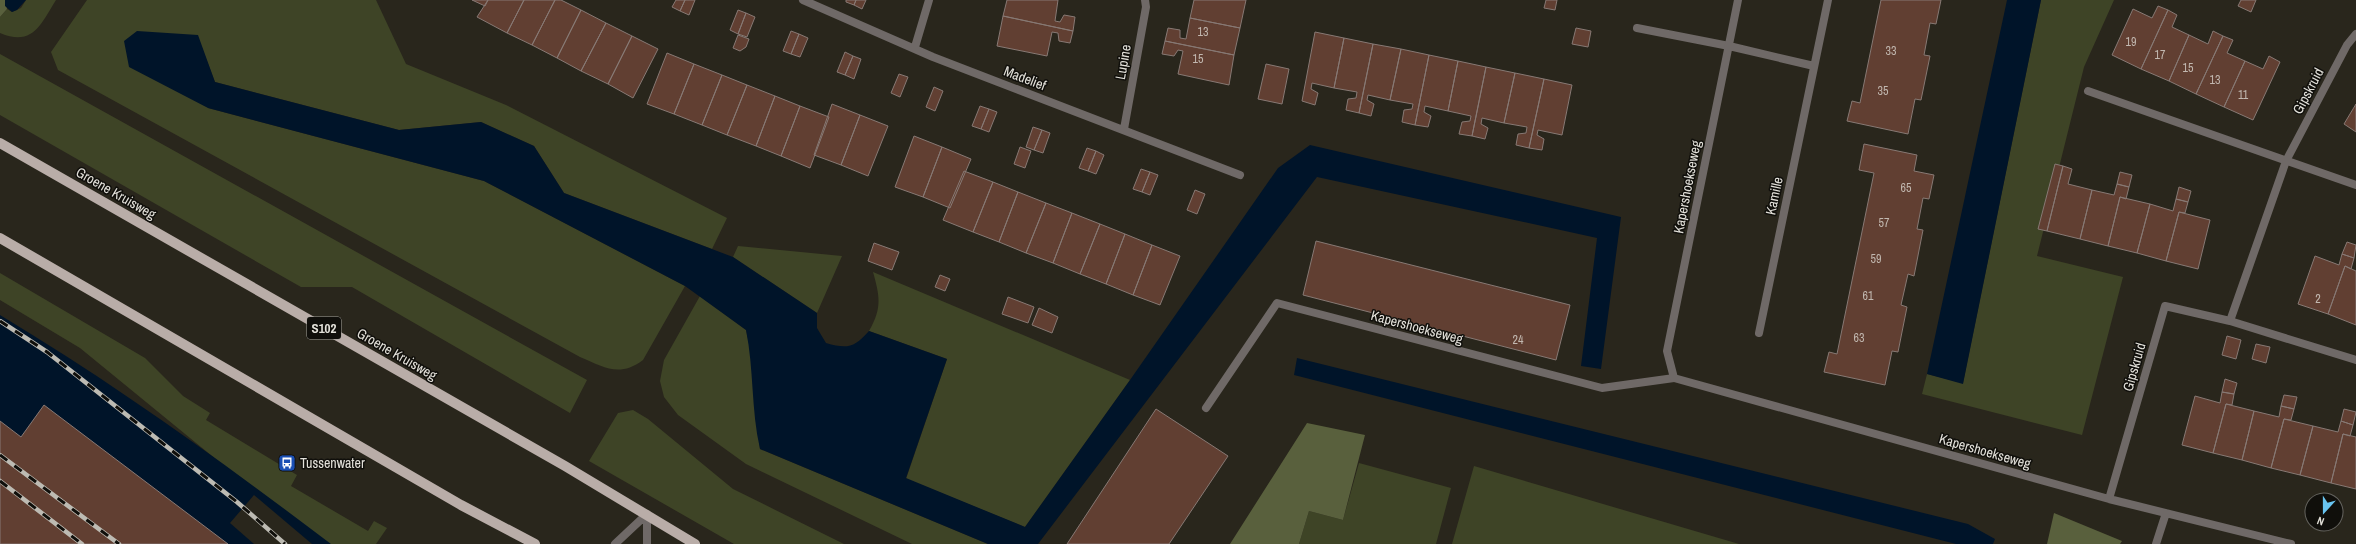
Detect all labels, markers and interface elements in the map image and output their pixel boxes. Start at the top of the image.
house number: 13 [1198,24,1208,40]
house number: 19 [2126,34,2136,50]
street label: Lupine [1111,43,1135,81]
house number: 33 [1886,43,1896,59]
house number: 17 [2155,47,2166,63]
house number: 15 [1193,51,1204,67]
house number: 15 [2183,60,2194,76]
street label: Madelief [1001,62,1050,95]
street label: Gipskruid [2288,65,2328,117]
house number: 13 [2210,72,2220,88]
house number: 35 [1878,83,1889,99]
house number: 11 [2238,87,2249,103]
street label: Kapershoekseweg [1669,138,1705,235]
street label: Groene Kruisweg [73,163,160,223]
street label: Kamille [1761,175,1787,217]
house number: 65 [1901,180,1912,196]
house number: 57 [1879,215,1890,231]
house number: 59 [1871,251,1881,267]
house number: 61 [1863,288,1874,304]
house number: 2 [2315,291,2321,307]
street label: Kapershoekseweg [1369,306,1466,348]
road number: S102 [307,317,341,339]
street label: Groene Kruisweg [354,324,441,384]
house number: 63 [1854,330,1864,346]
house number: 24 [1513,332,1524,348]
street label: Gipskruid [2118,341,2150,393]
street label: Kapershoekseweg [1937,429,2033,473]
bus stop icon: Tussenwater [277,453,297,473]
place label: Tussenwater [300,454,365,472]
north arrow [2304,492,2344,532]
text: N [2315,514,2326,529]

